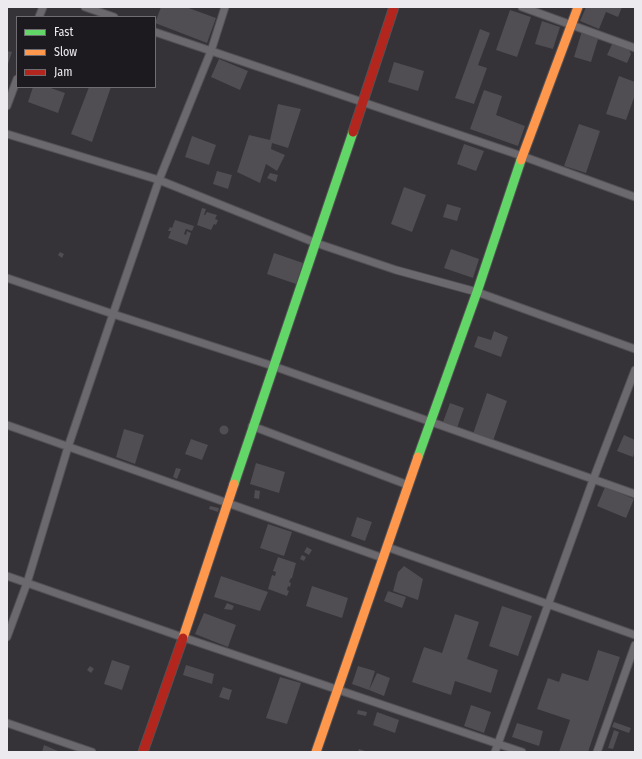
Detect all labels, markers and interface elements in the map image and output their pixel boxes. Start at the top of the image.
legend [16,16,156,88]
text: Fast [54,25,73,39]
text: Slow [54,45,77,59]
text: Jam [54,65,72,79]

